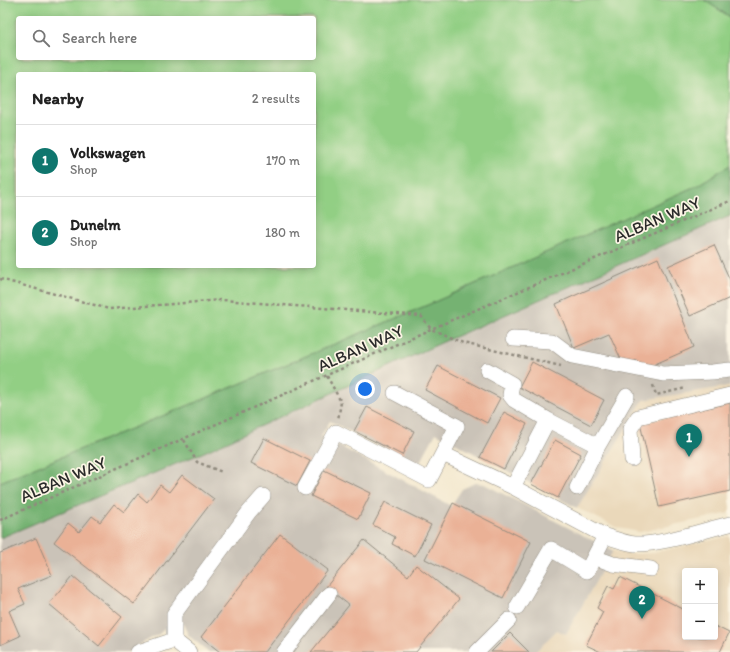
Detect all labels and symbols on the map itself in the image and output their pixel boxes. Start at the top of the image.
street label: ALBAN WAY [611,192,703,246]
street label: ALBAN WAY [314,320,406,376]
your location [355,379,375,399]
pin: 1 [676,424,702,457]
street label: ALBAN WAY [17,452,109,506]
pin: 2 [629,586,655,619]

